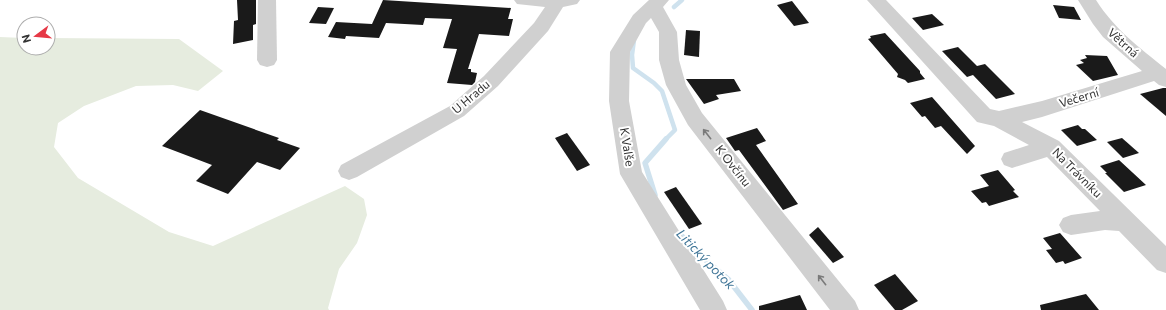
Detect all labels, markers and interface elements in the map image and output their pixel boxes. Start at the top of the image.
north arrow [16,16,56,56]
street label: Větrná [1105,25,1142,60]
text: N [19,33,33,45]
street label: U Hradu [449,77,492,116]
street label: Večerní [1057,84,1101,110]
street label: K Valše [618,126,638,167]
one-way arrow [702,128,711,139]
street label: K Ovčínu [713,142,754,189]
street label: Na Trávníku [1050,145,1105,200]
water label: Litický potok [673,226,739,293]
one-way arrow [818,274,826,285]

